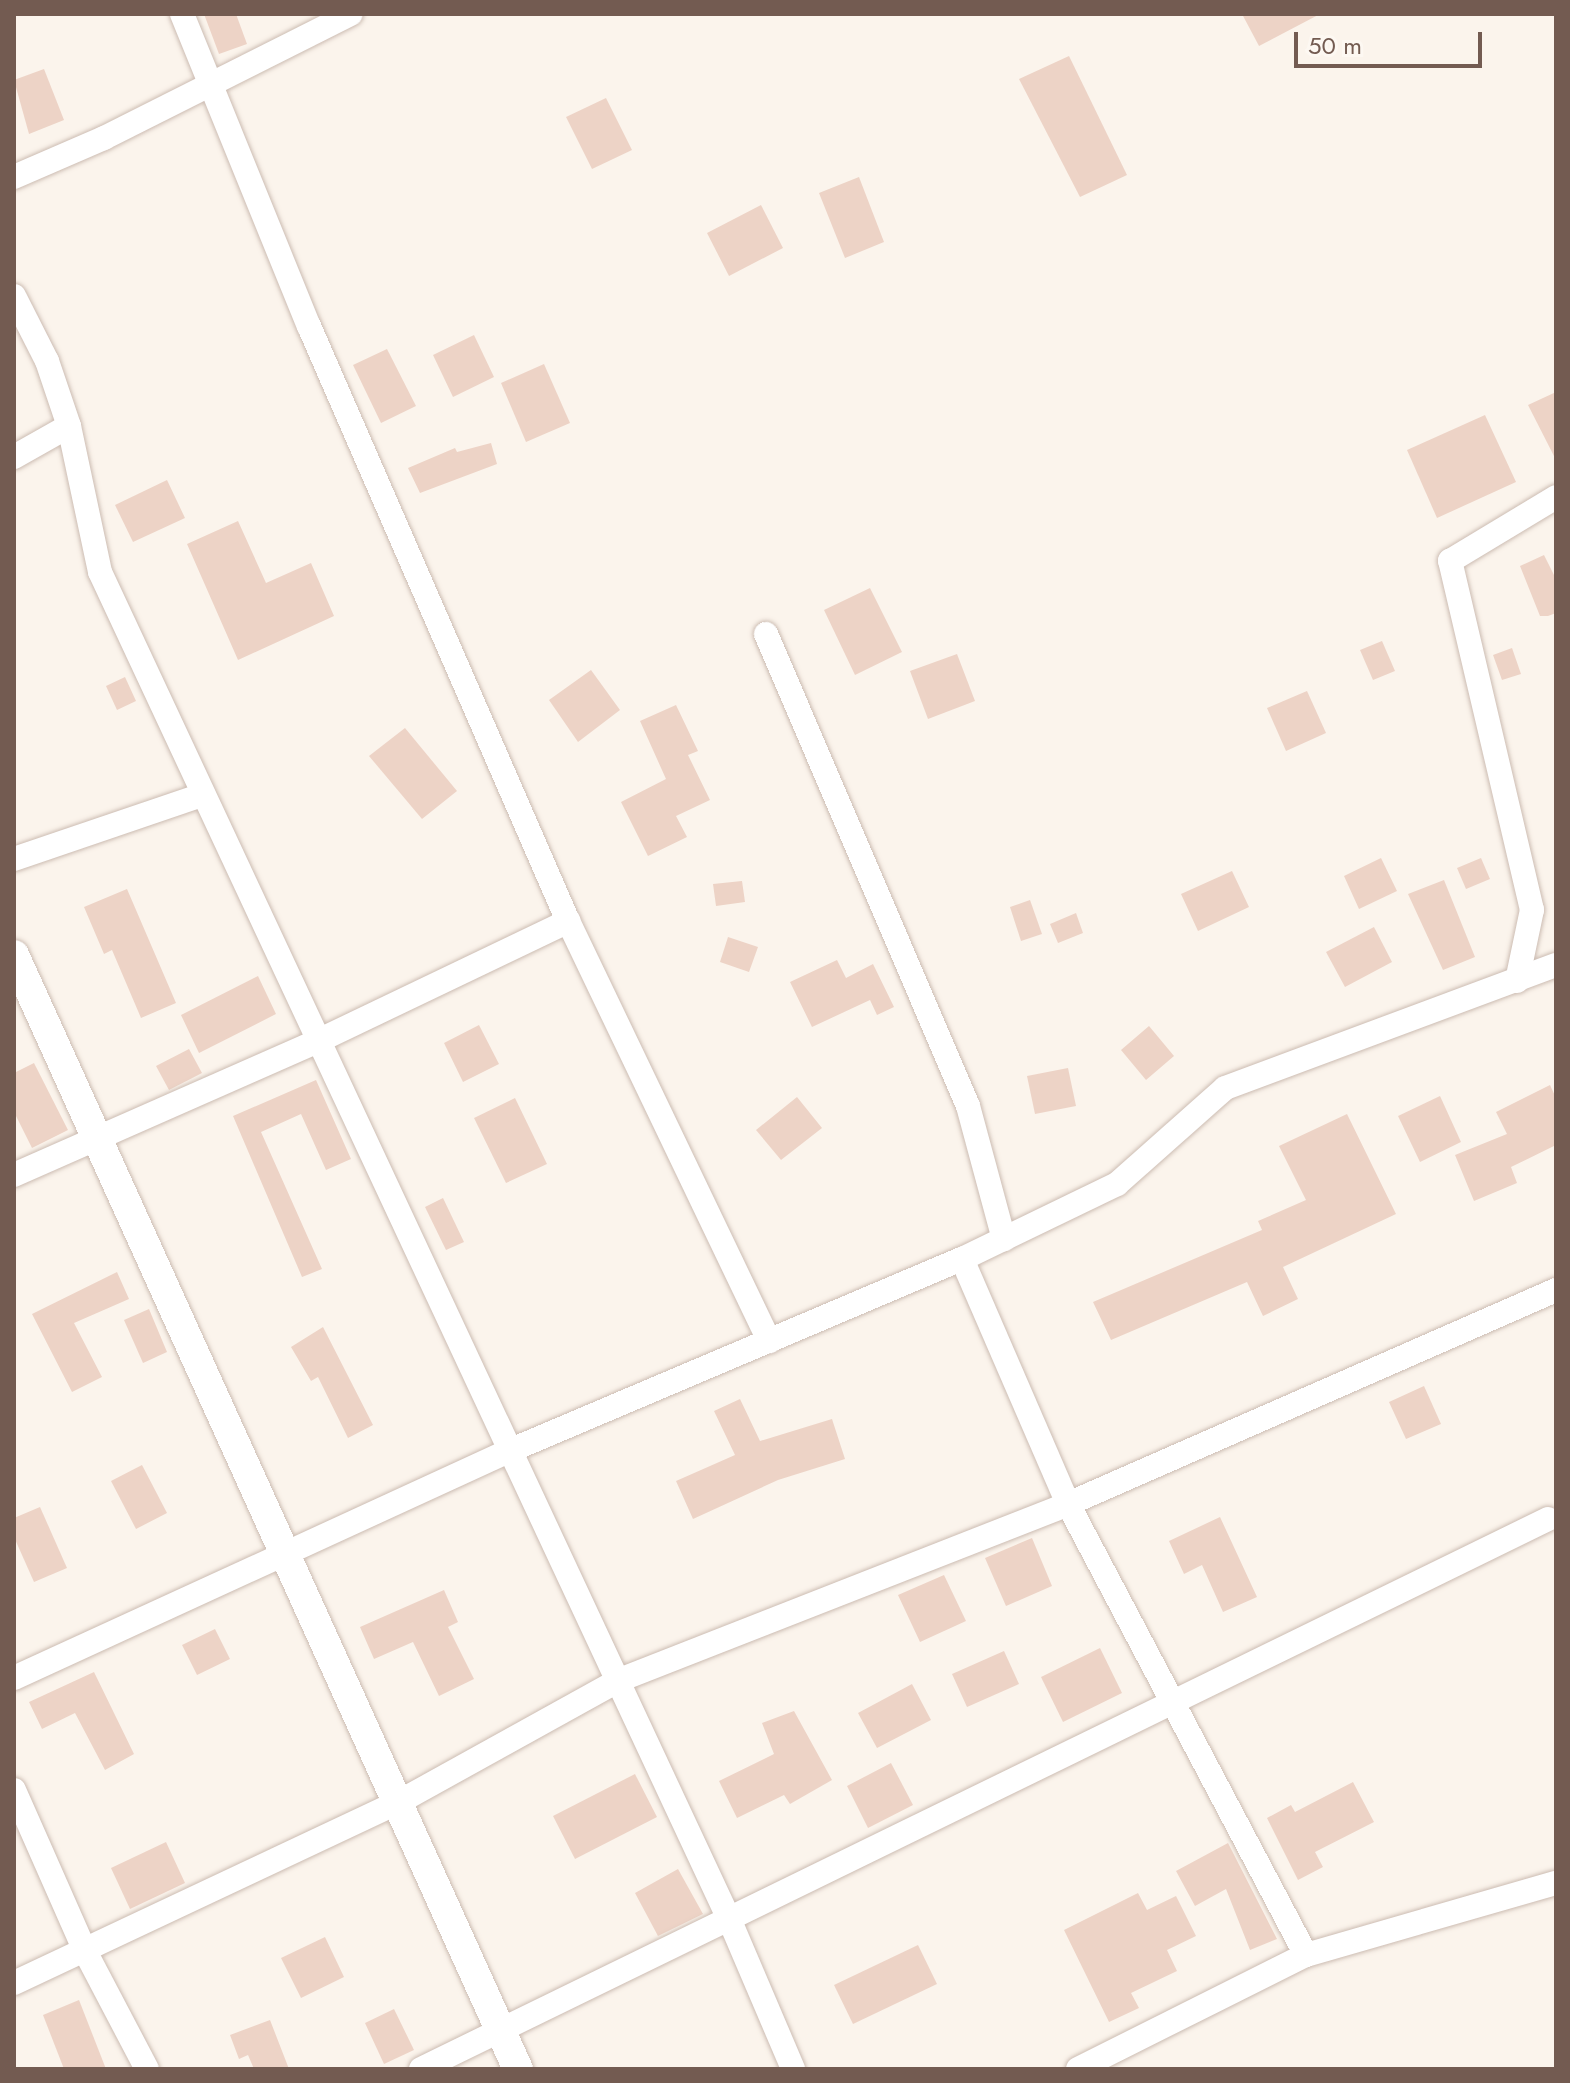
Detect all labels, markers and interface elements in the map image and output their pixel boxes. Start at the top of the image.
scale bar [1298,16,1486,66]
text: 50 m [1308,28,1362,63]

